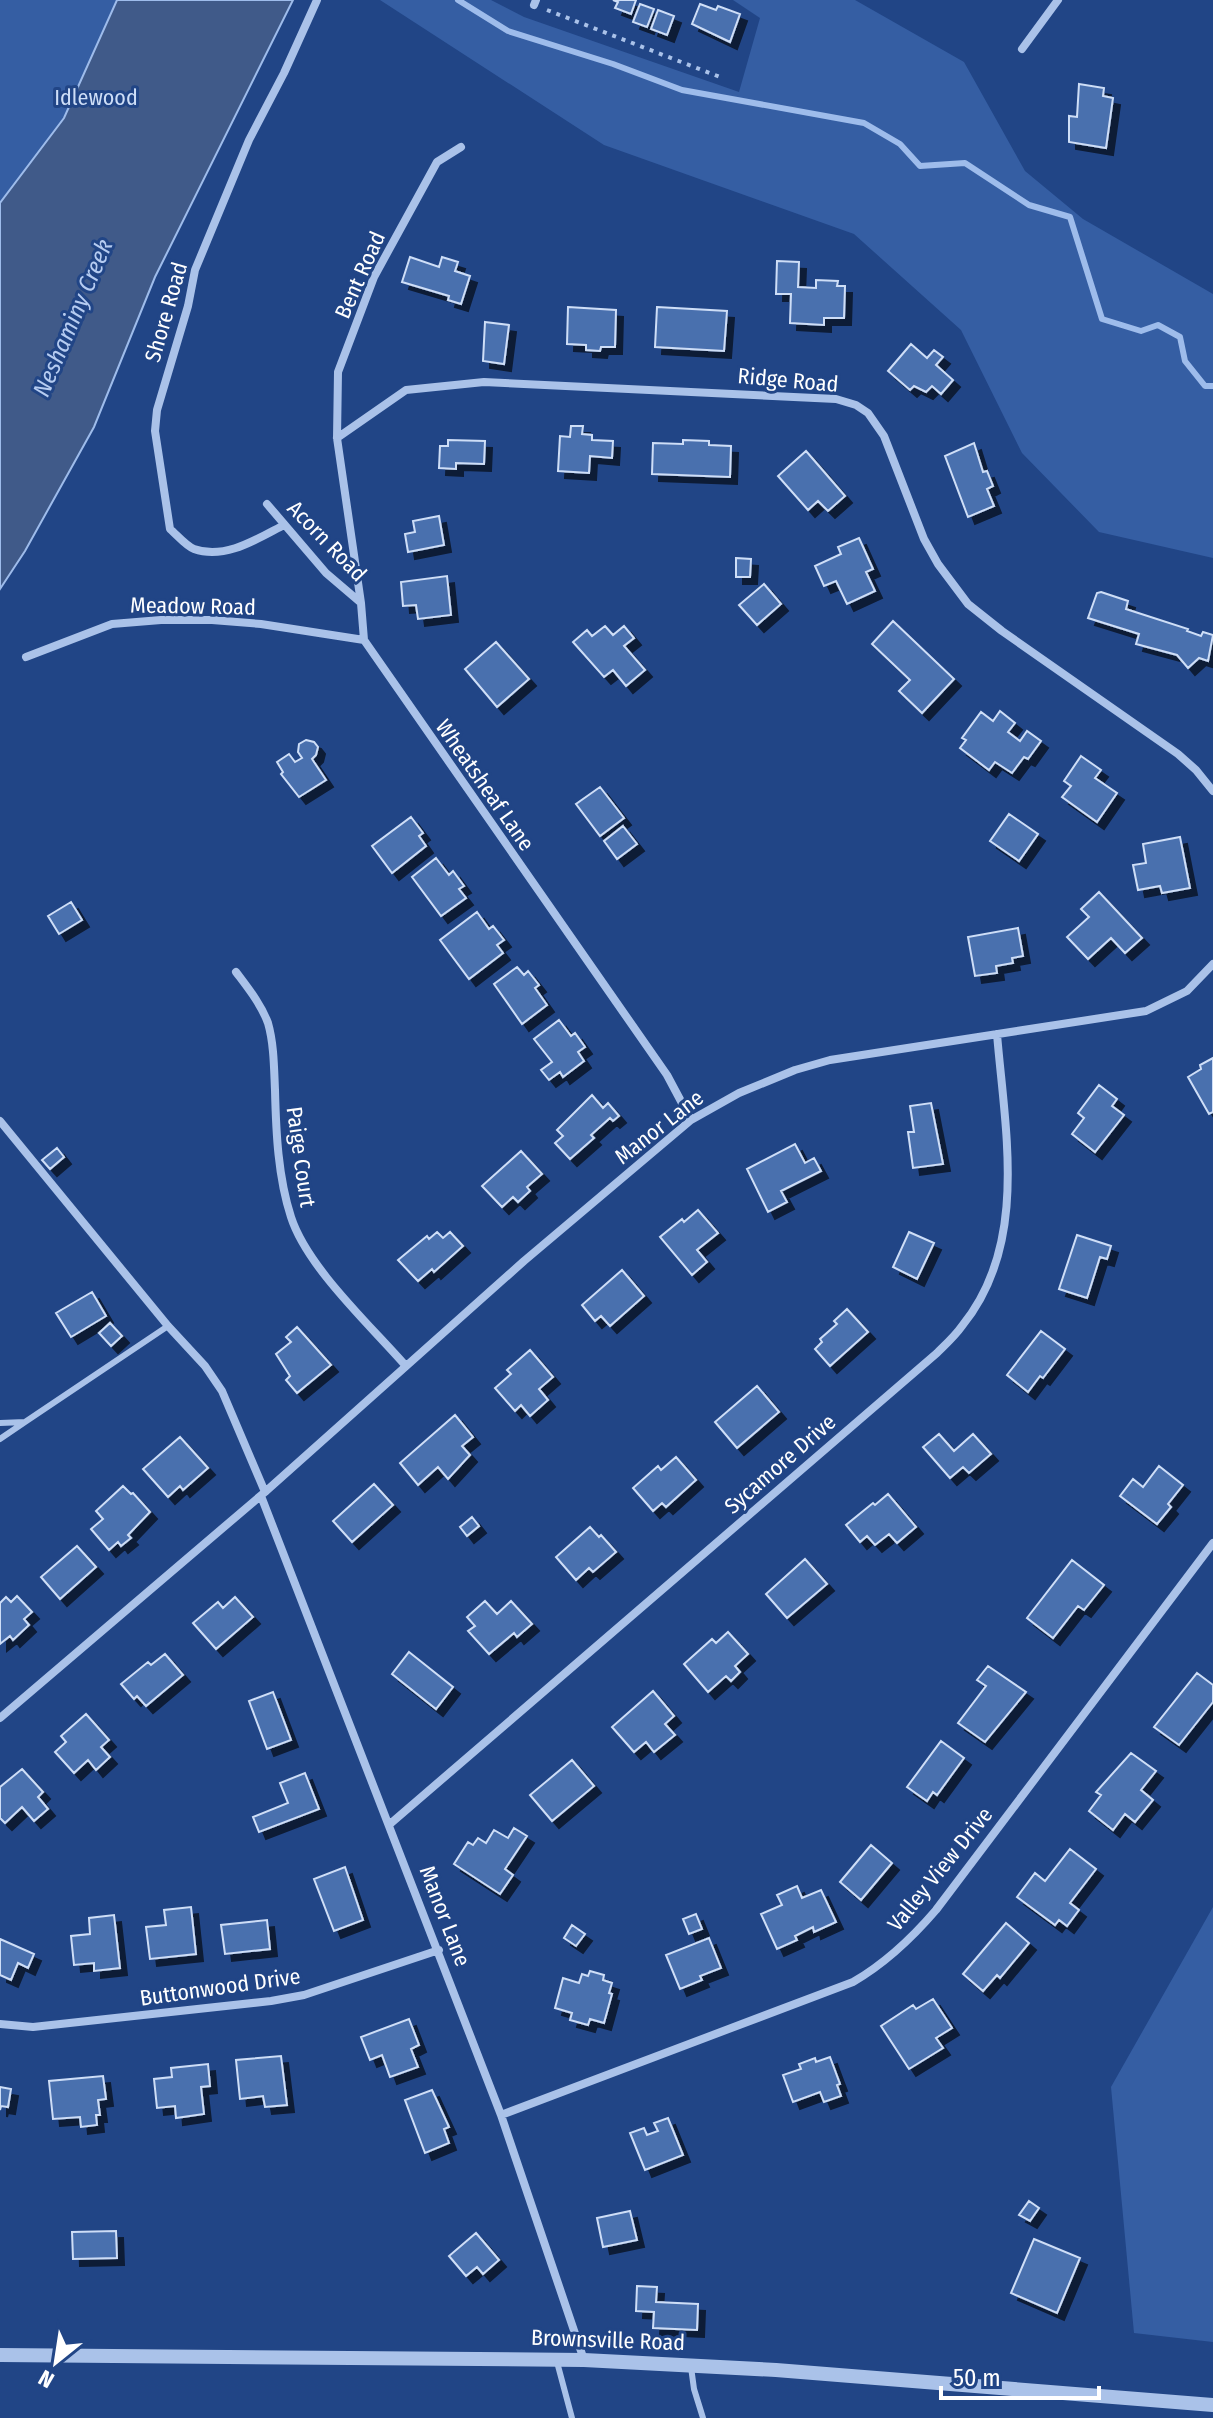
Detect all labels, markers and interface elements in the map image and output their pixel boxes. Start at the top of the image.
park label: Idlewood [54,84,138,111]
street label: Bent Road [329,227,391,323]
water label: Neshaminy Creek [27,235,119,401]
street label: Shore Road [139,259,193,365]
street label: Ridge Road [737,362,839,398]
street label: Acorn Road [282,495,372,587]
street label: Meadow Road [130,591,256,621]
street label: Wheatsheaf Lane [430,714,540,856]
street label: Manor Lane [609,1084,709,1170]
street label: Paige Court [281,1105,322,1210]
street label: Sycamore Drive [719,1408,841,1520]
street label: Valley View Drive [882,1801,998,1937]
street label: Manor Lane [414,1862,476,1970]
street label: Buttonwood Drive [138,1962,302,2012]
north arrow [16,2322,96,2402]
street label: Brownsville Road [530,2324,686,2356]
scale bar [941,2350,1099,2400]
text: N [34,2364,59,2394]
text: 50 m [953,2364,1001,2392]

